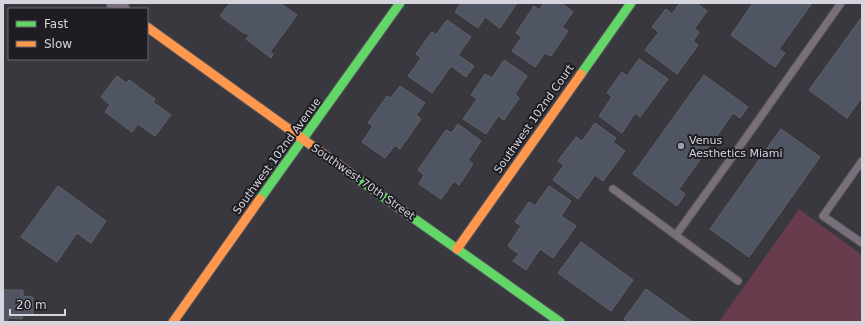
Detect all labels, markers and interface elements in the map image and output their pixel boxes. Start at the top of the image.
legend [8,8,148,60]
text: Fast [44,17,68,31]
text: Slow [44,37,72,51]
street label: Southwest 102nd Court [491,61,577,176]
street label: Southwest 102nd Avenue [230,95,324,217]
place label: Venus Aesthetics Miami [689,134,783,160]
street label: Southwest 70th Street [309,141,418,223]
marker: Venus Aesthetics Miami [676,141,686,151]
scale bar [10,291,65,317]
text: 20 m [16,298,47,312]

